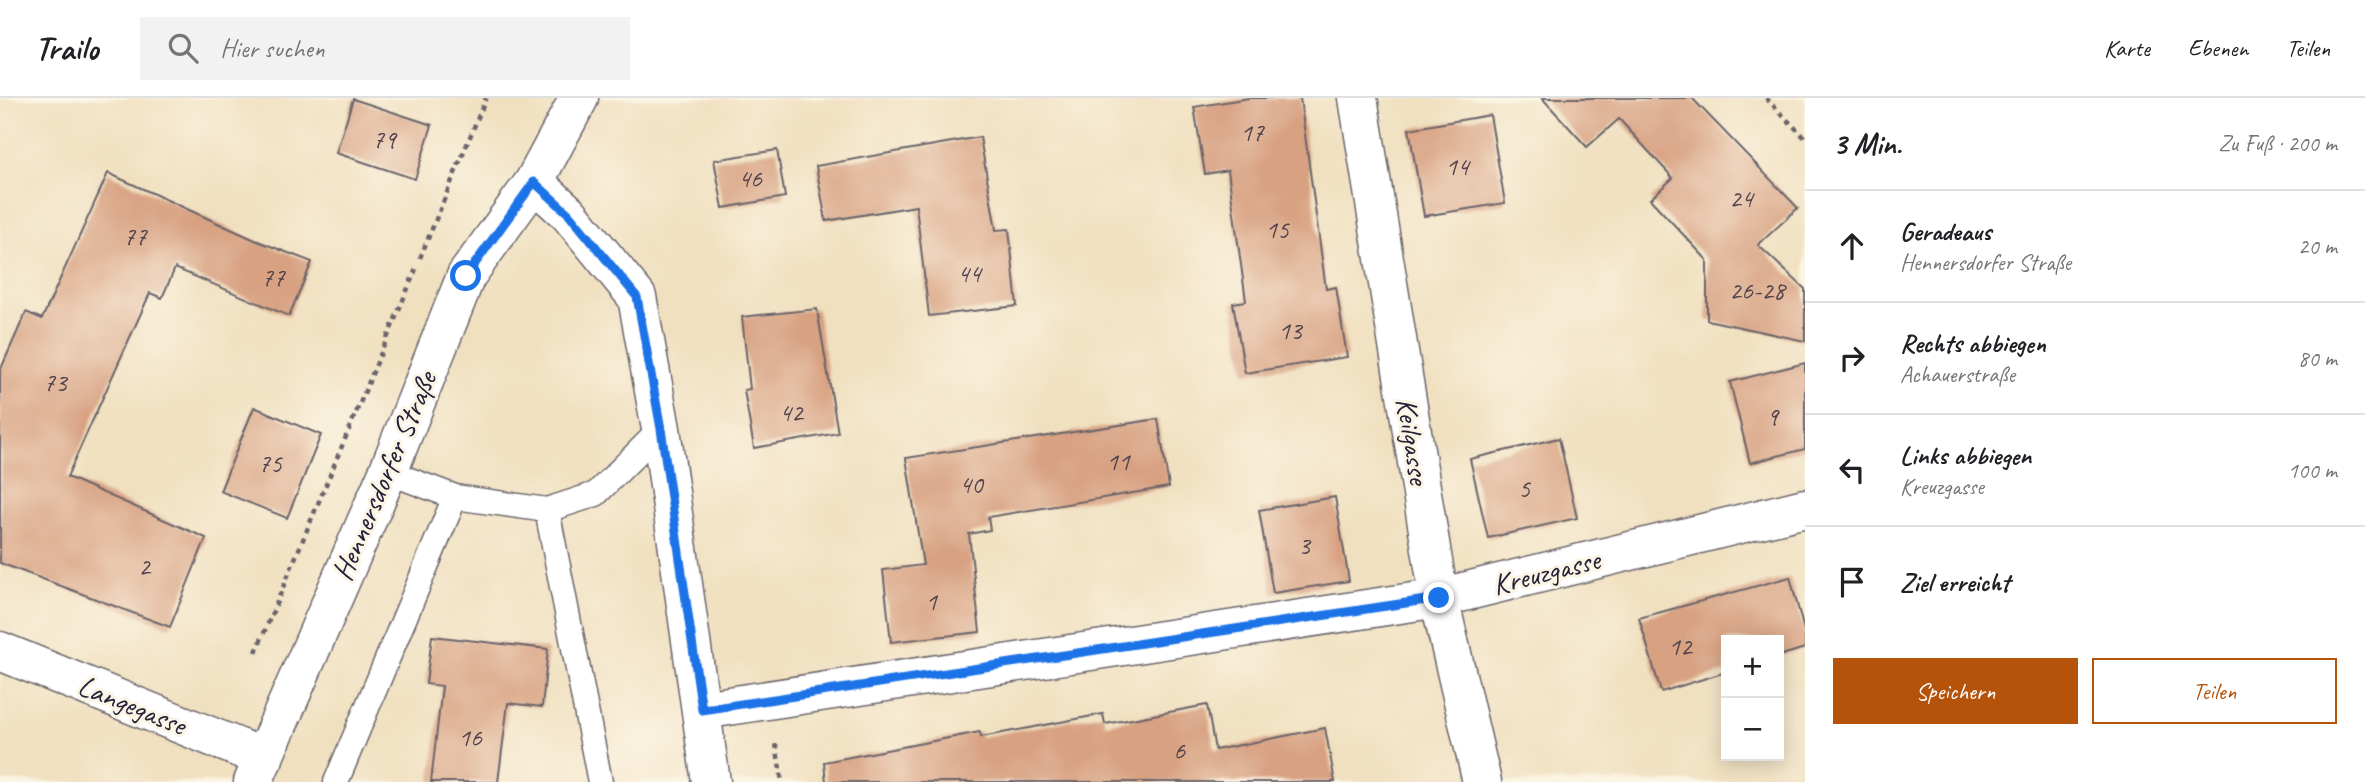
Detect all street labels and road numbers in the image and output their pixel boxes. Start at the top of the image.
street label: Hennersdorfer Straße [323,364,446,586]
street label: Keilgasse [1387,395,1439,489]
street label: Kreuzgasse [1488,540,1606,604]
street label: Langegasse [73,666,194,745]

